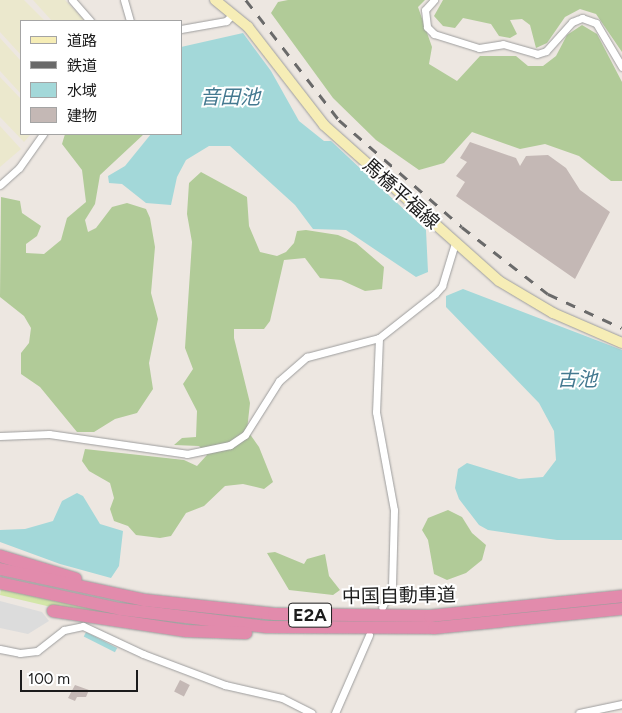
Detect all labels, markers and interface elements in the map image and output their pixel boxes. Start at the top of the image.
legend [20,20,182,135]
text: 道路 [67,32,97,50]
text: 鉄道 [67,57,97,75]
text: 水域 [67,82,97,100]
water label: 音田池 [200,85,260,109]
text: 建物 [67,107,97,125]
street label: 馬橋平福線 [358,154,444,234]
water label: 古池 [557,367,597,391]
street label: 中国自動車道 [342,584,456,608]
road number: E2A [288,600,332,630]
scale bar [22,660,140,692]
text: 100 m [28,670,70,688]

